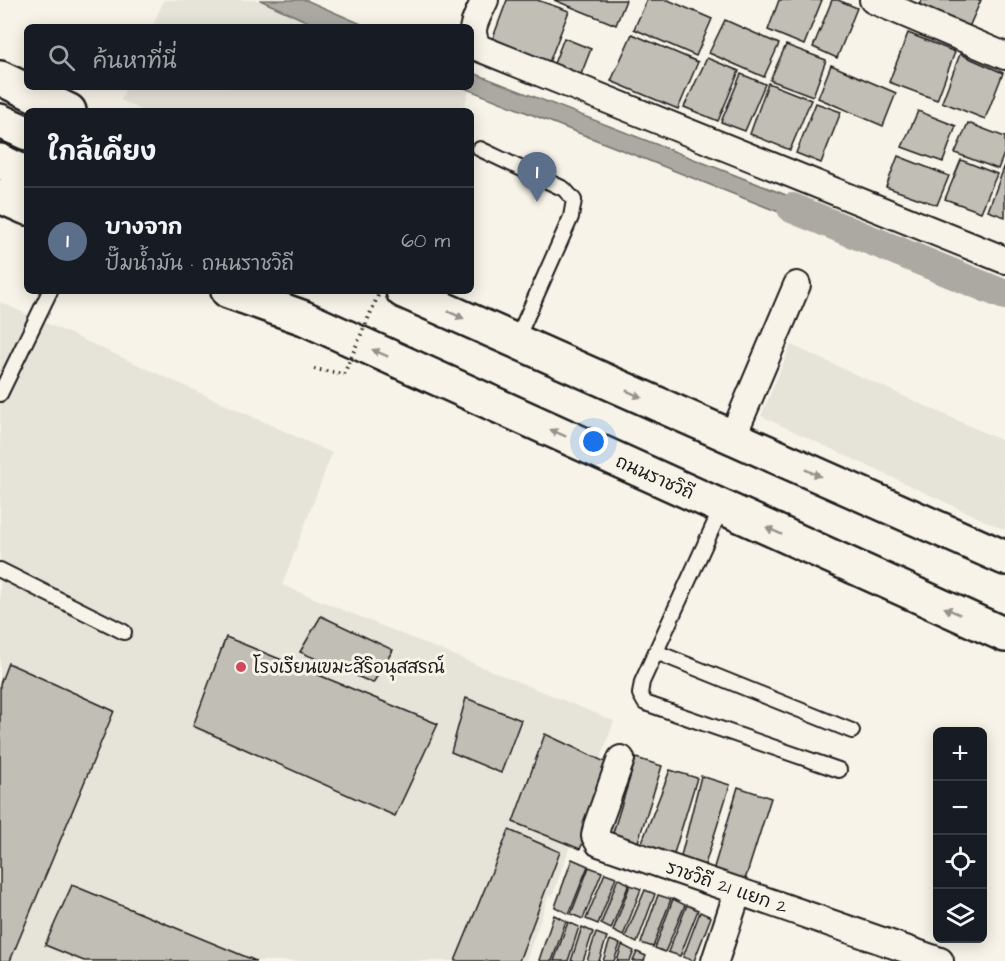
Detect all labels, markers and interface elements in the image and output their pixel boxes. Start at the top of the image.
search box [24,24,474,90]
icon: search [45,41,78,74]
text: ค้นหาที่นี่ [93,46,177,77]
text: ใกล้เคียง [48,134,156,170]
pin: 1 [518,152,556,202]
text: บางจาก [105,212,182,243]
text: 1 [66,227,69,255]
text: 60 m [401,227,450,255]
text: ปั๊มน้ำมัน · ถนนราชวิถี [105,250,294,278]
one-way arrow [448,310,466,320]
one-way arrow [372,348,389,357]
one-way arrow [626,390,643,399]
your location [579,427,608,456]
one-way arrow [549,428,567,438]
street label: ถนนราชวิถี [612,449,698,506]
one-way arrow [804,469,821,478]
one-way arrow [765,525,783,535]
one-way arrow [942,606,960,616]
place label: โรงเรียนเขมะสิริอนุสสรณ์ [253,654,445,681]
marker: โรงเรียนเขมะสิริอนุสสรณ์ [234,660,248,674]
map controls [933,727,987,943]
button: + [933,727,987,781]
button: − [933,781,987,835]
button: locate [933,835,987,889]
street label: ราชวิถี 21 แยก 2 [663,855,792,920]
button: layers [933,889,987,943]

